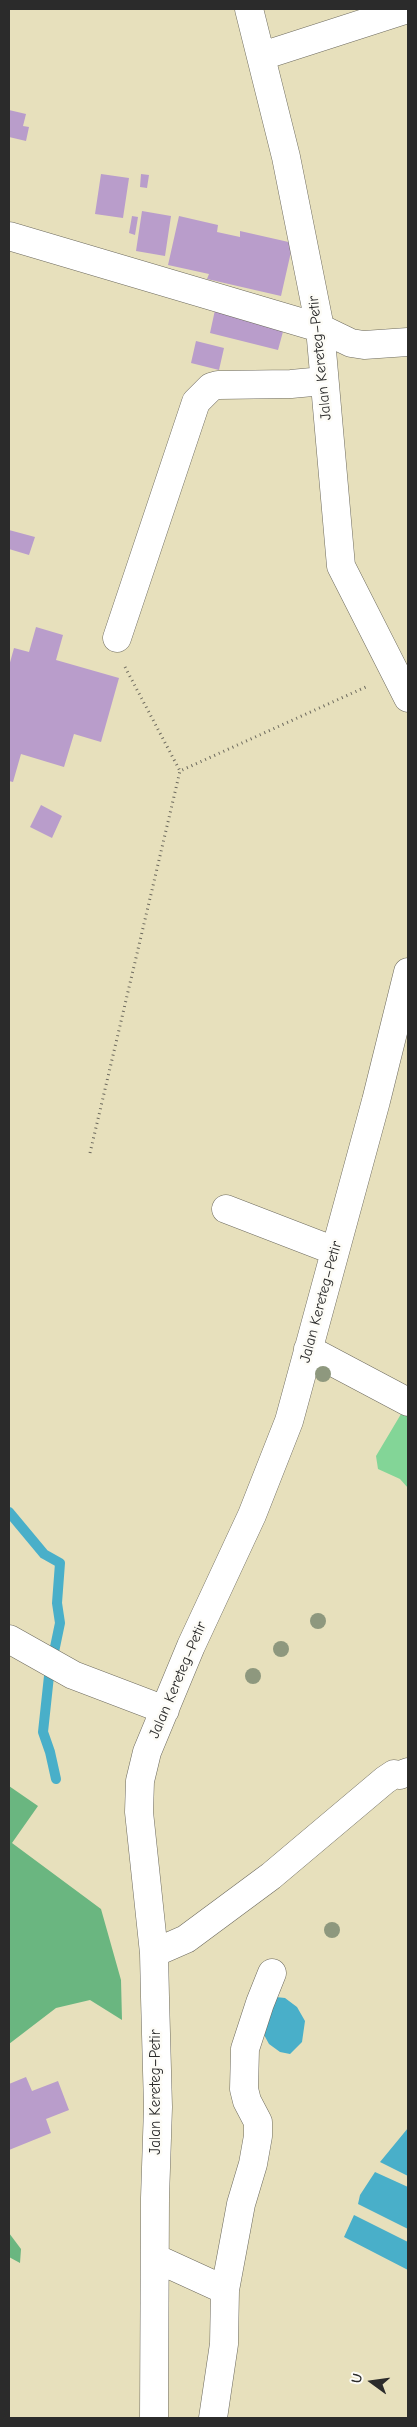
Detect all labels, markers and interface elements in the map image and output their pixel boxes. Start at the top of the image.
street label: Jalan Kereteg–Petir [305,295,335,421]
street label: Jalan Kereteg–Petir [296,1239,346,1365]
street label: Jalan Kereteg–Petir [145,1619,211,1741]
street label: Jalan Kereteg–Petir [147,2029,165,2155]
north arrow [347,2357,397,2407]
text: U [348,2372,366,2385]

